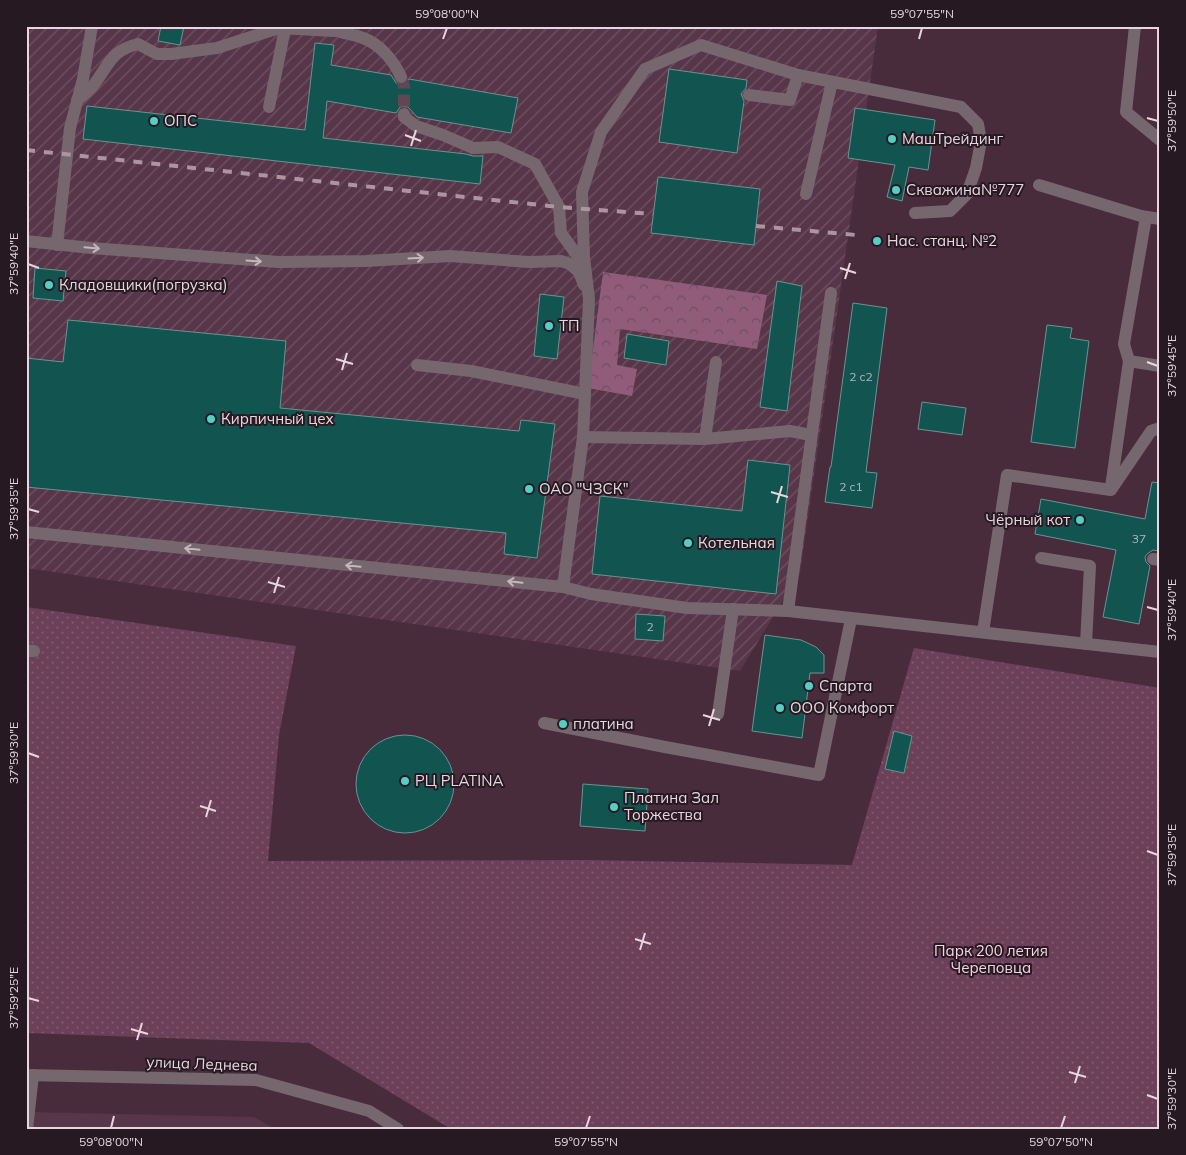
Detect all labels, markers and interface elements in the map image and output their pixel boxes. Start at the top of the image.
text: 59°08'00"N [415,6,479,21]
text: 59°07'55"N [890,6,954,21]
text: 37°59'50"E [1164,90,1179,152]
place label: ОПС [164,111,197,130]
marker: ОПС [148,115,160,127]
place label: МашТрейдинг [902,129,1004,148]
marker: МашТрейдинг [886,133,898,145]
place label: Скважина№777 [906,180,1024,199]
marker: Скважина№777 [890,184,902,196]
place label: Нас. станц. №2 [887,231,997,250]
text: 37°59'40"E [6,233,21,295]
marker: Нас. станц. №2 [871,235,883,247]
one-way arrow [84,244,100,253]
one-way arrow [408,254,424,263]
one-way arrow [246,256,262,265]
place label: Кладовщики(погрузка) [59,275,227,294]
marker: Кладовщики(погрузка) [43,279,55,291]
place label: ТП [559,316,580,335]
marker: ТП [543,320,555,332]
text: 37°59'45"E [1164,335,1179,397]
house number: 2 с2 [849,369,873,384]
place label: Кирпичный цех [221,409,334,428]
marker: Кирпичный цех [205,413,217,425]
text: 37°59'35"E [6,478,21,540]
place label: ОАО "ЧЗСК" [539,479,629,498]
house number: 2 с1 [839,479,863,494]
marker: ОАО "ЧЗСК" [523,483,535,495]
place label: Чёрный кот [986,510,1070,529]
marker: Чёрный кот [1074,514,1086,526]
house number: 37 [1132,531,1146,546]
place label: Котельная [698,533,775,552]
marker: Котельная [682,537,694,549]
one-way arrow [184,544,200,554]
one-way arrow [346,561,362,571]
one-way arrow [507,577,523,587]
text: 37°59'40"E [1164,579,1179,641]
house number: 2 [646,619,654,634]
place label: Спарта [819,676,872,695]
marker: Спарта [803,680,815,692]
place label: ООО Комфорт [790,698,894,717]
marker: ООО Комфорт [774,702,786,714]
place label: платина [573,714,634,733]
marker: платина [557,718,569,730]
text: 37°59'30"E [6,722,21,784]
place label: РЦ PLATINA [415,771,503,790]
marker: РЦ PLATINA [399,775,411,787]
place label: Платина Зал Торжества [624,788,719,824]
marker: Платина Зал Торжества [608,801,620,813]
text: 37°59'35"E [1164,824,1179,886]
park label: Парк 200 летия Череповца [934,941,1048,977]
text: 37°59'25"E [6,967,21,1029]
street label: улица Леднева [146,1052,258,1075]
text: 37°59'30"E [1164,1068,1179,1130]
text: 59°08'00"N [79,1134,143,1149]
text: 59°07'55"N [554,1134,618,1149]
text: 59°07'50"N [1029,1134,1093,1149]

